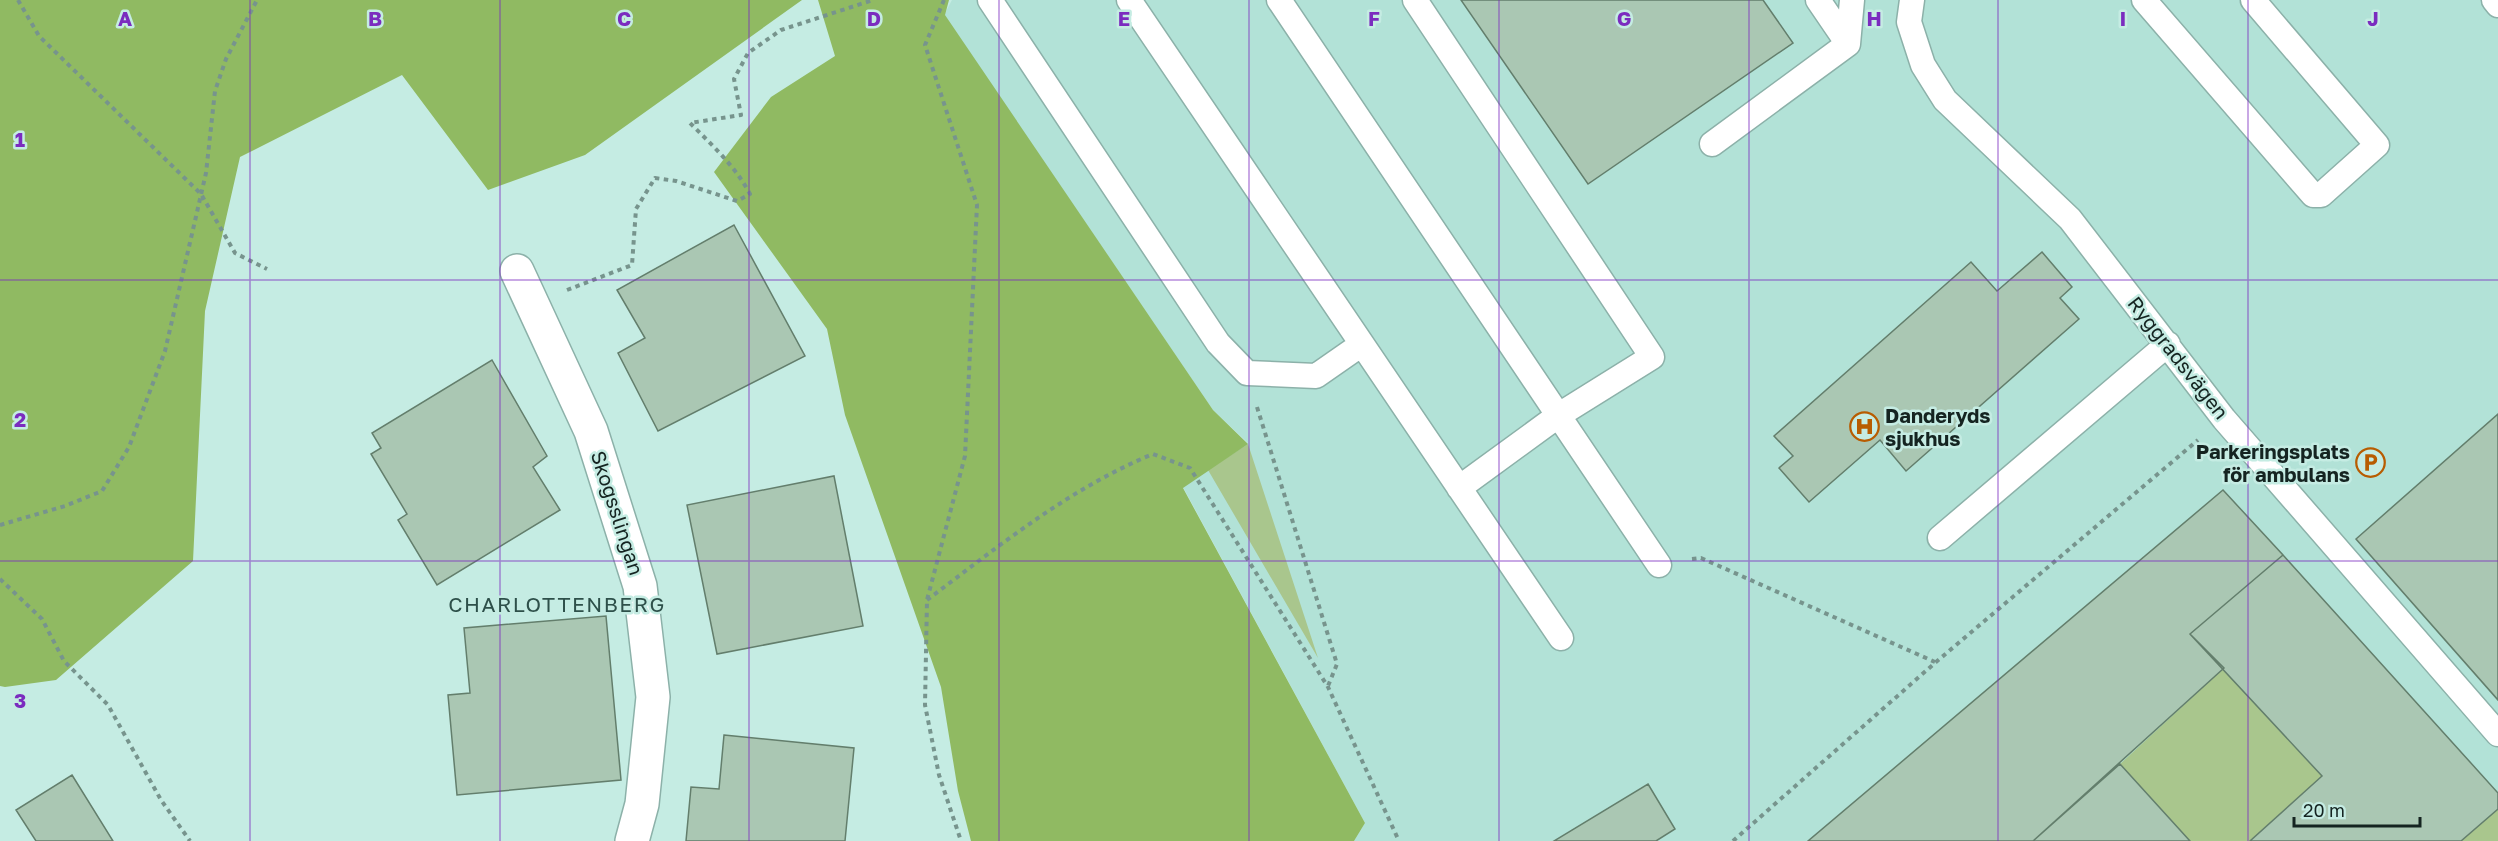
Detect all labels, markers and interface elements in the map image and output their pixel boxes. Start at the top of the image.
text: A [118,6,132,30]
text: B [368,6,382,30]
text: C [617,6,631,30]
text: D [867,6,881,30]
text: E [1118,6,1130,30]
text: F [1368,6,1380,30]
text: G [1617,6,1631,30]
text: H [1866,6,1882,30]
text: I [2120,6,2126,30]
text: J [2367,6,2379,30]
text: 1 [15,127,25,151]
street label: Ryggradsvägen [2123,291,2234,424]
place label: Danderyds sjukhus [1885,403,1991,450]
text: 2 [14,407,26,431]
hospital icon: Danderyds sjukhus [1848,411,1880,443]
place label: Parkeringsplats för ambulans [2196,439,2350,486]
parking icon: Parkeringsplats för ambulans [2355,447,2387,479]
street label: Skogsslingan [587,448,649,578]
district label: CHARLOTTENBERG [448,591,666,617]
text: 3 [14,688,26,712]
scale bar [2294,790,2420,828]
text: 20 m [2303,799,2345,821]

